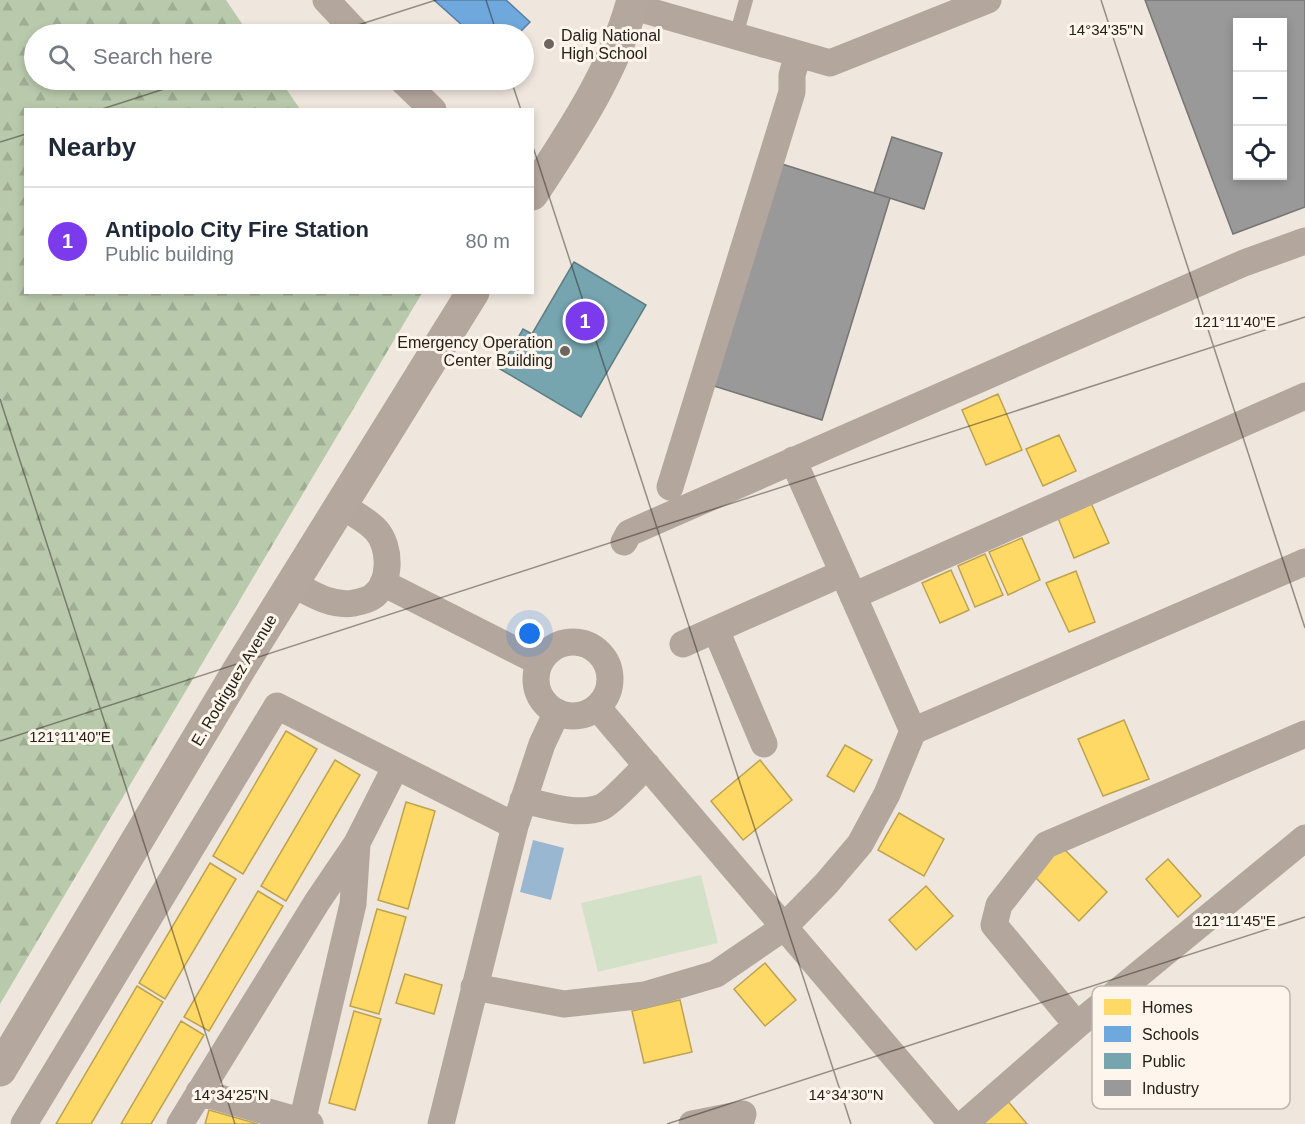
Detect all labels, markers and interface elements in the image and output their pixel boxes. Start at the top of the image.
map controls [1233,18,1287,180]
button: + [1233,18,1287,72]
text: 14°34'35"N [1068,21,1144,38]
search box [24,24,534,90]
place label: Dalig National High School [561,27,661,62]
marker: Dalig National High School [542,37,556,51]
icon: search [45,41,78,74]
text: Search here [93,44,213,69]
button: − [1233,72,1287,126]
button: locate [1233,126,1287,180]
text: Nearby [48,132,136,162]
text: Antipolo City Fire Station [105,217,369,242]
text: 1 [62,230,73,252]
text: 80 m [466,230,510,252]
text: Public building [105,243,234,265]
pin: 1 [566,298,604,344]
text: 121°11'40"E [1194,313,1276,330]
place label: Emergency Operation Center Building [397,334,553,369]
marker: Emergency Operation Center Building [558,344,572,358]
street label: E. Rodriguez Avenue [188,611,280,749]
your location [515,619,544,648]
text: 121°11'40"E [29,728,111,745]
text: 121°11'45"E [1194,912,1276,929]
legend [1092,986,1290,1109]
text: Homes [1142,999,1193,1016]
text: Schools [1142,1026,1199,1043]
text: Public [1142,1053,1186,1070]
text: Industry [1142,1080,1199,1097]
text: 14°34'25"N [193,1086,269,1103]
text: 14°34'30"N [808,1086,884,1103]

